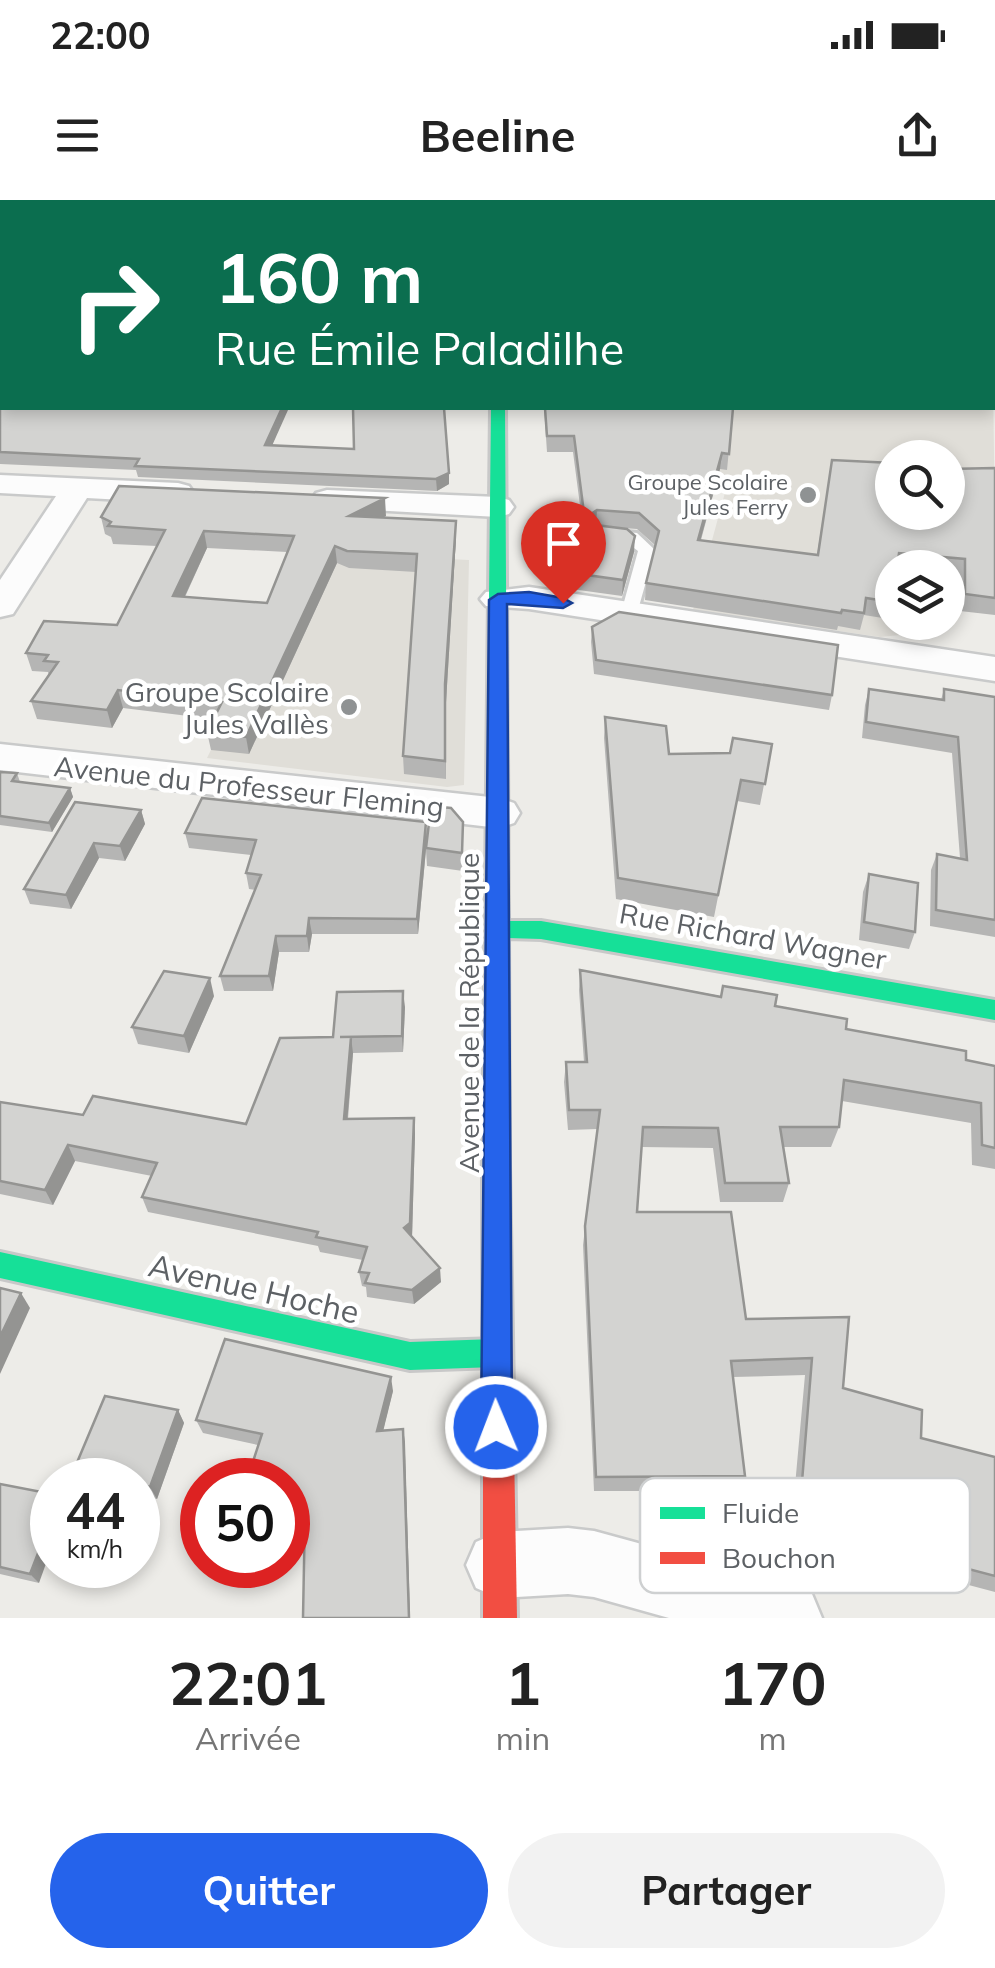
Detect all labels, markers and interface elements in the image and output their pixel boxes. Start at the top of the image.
text: 22:00 [50,11,151,59]
text: Beeline [420,107,575,163]
icon: menu [50,108,105,163]
icon: share [890,108,945,163]
text: 160 m [215,233,423,321]
icon: right [50,240,180,370]
text: Rue Émile Paladilhe [215,320,624,376]
map controls [875,440,965,640]
button: search [875,440,965,530]
place label: Groupe Scolaire Jules Ferry [627,468,788,521]
marker: Groupe Scolaire Jules Ferry [797,484,819,506]
pin [521,501,606,604]
icon: arrive [536,516,591,571]
button: layers [875,550,965,640]
place label: Groupe Scolaire Jules Vallès [125,674,329,741]
marker: Groupe Scolaire Jules Vallès [338,696,360,718]
street label: Avenue du Professeur Fleming [52,748,446,824]
street label: Avenue de la République [451,853,486,1173]
street label: Rue Richard Wagner [617,895,890,977]
street label: Avenue Hoche [145,1244,363,1332]
position arrow [444,1375,548,1479]
speed limit sign: 50 [180,1458,310,1588]
legend [640,1478,970,1593]
text: 44 [65,1479,125,1542]
text: Fluide [722,1495,799,1530]
text: km/h [67,1533,123,1564]
text: Bouchon [722,1540,836,1575]
text: 22:01 [168,1645,327,1720]
text: 1 [505,1645,541,1720]
text: 170 [719,1645,827,1720]
text: Arrivée [195,1718,301,1758]
text: min [496,1718,550,1758]
text: m [759,1718,787,1758]
button: Quitter [50,1833,488,1948]
button: Partager [508,1833,945,1948]

